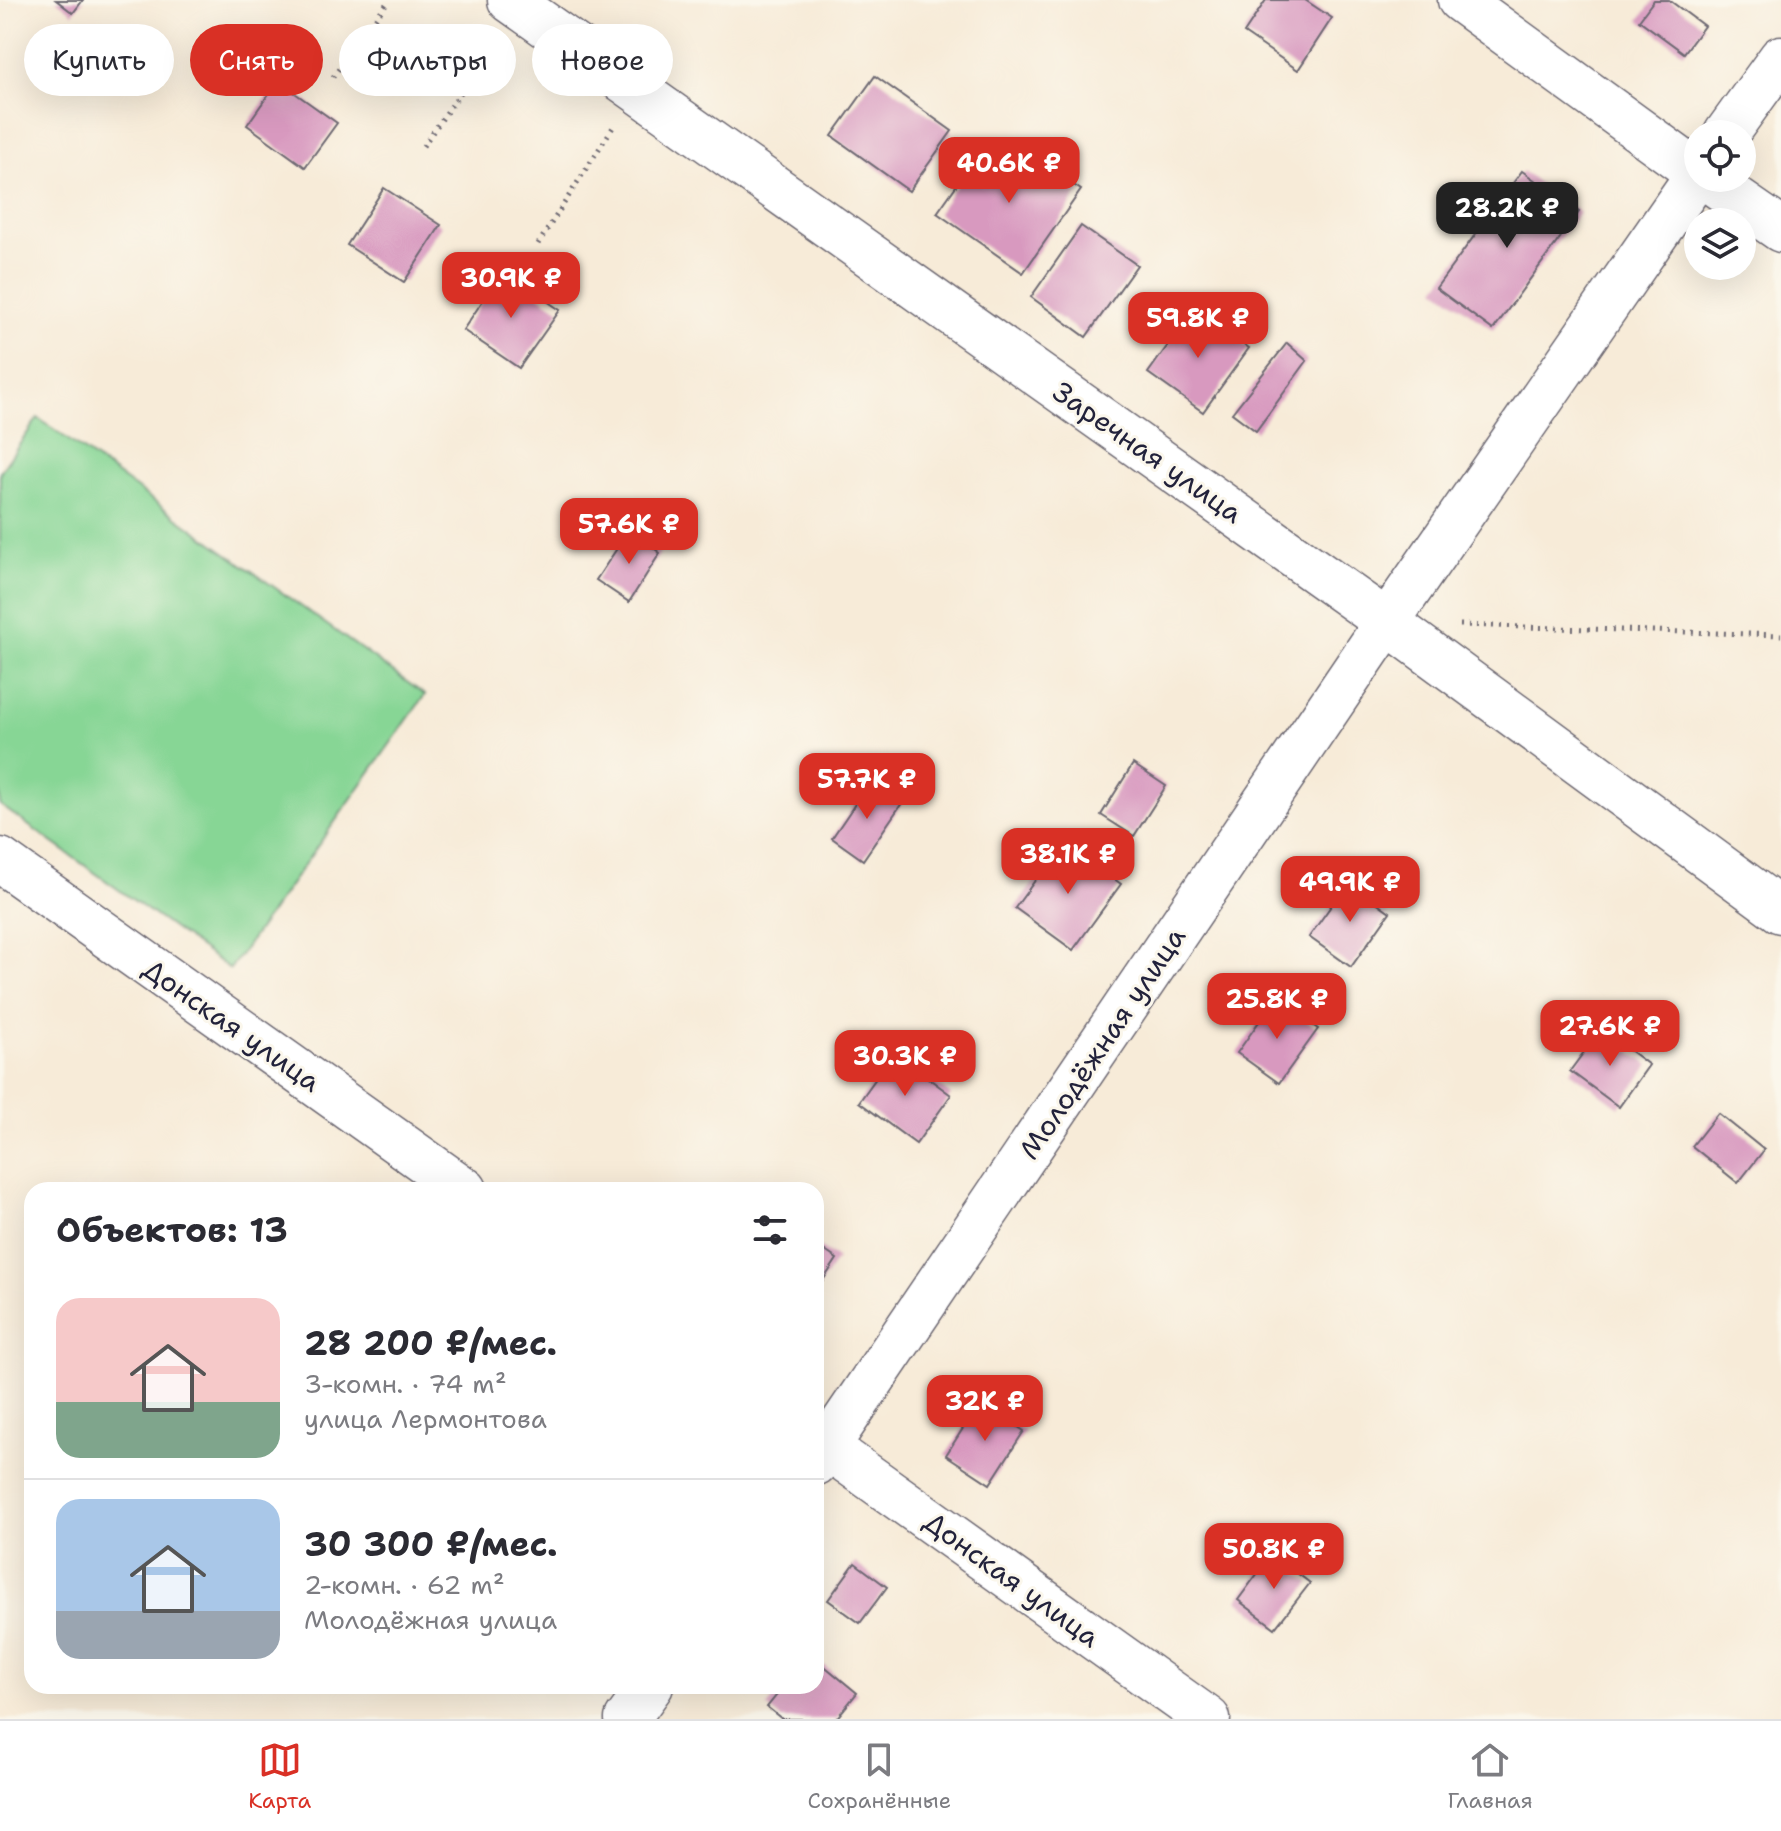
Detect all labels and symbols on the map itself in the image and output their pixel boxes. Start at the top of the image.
pin: 40.6K ₽ [935,137,1083,205]
pin: 28.2K ₽ [1433,182,1581,250]
pin: 30.9K ₽ [437,252,585,320]
pin: 59.8K ₽ [1124,292,1272,360]
street label: Заречная улица [1046,372,1250,532]
pin: 57.6K ₽ [555,498,703,566]
pin: 57.7K ₽ [793,753,941,821]
pin: 38.1K ₽ [994,828,1142,896]
pin: 49.9K ₽ [1276,856,1424,924]
street label: Молодёжная улица [1010,919,1194,1167]
street label: Донская улица [136,950,328,1100]
pin: 25.8K ₽ [1203,973,1351,1041]
pin: 27.6K ₽ [1536,1000,1684,1068]
pin: 30.3K ₽ [831,1030,979,1098]
pin: 32K ₽ [929,1375,1041,1443]
street label: Донская улица [916,1502,1108,1656]
pin: 50.8K ₽ [1200,1523,1348,1591]

